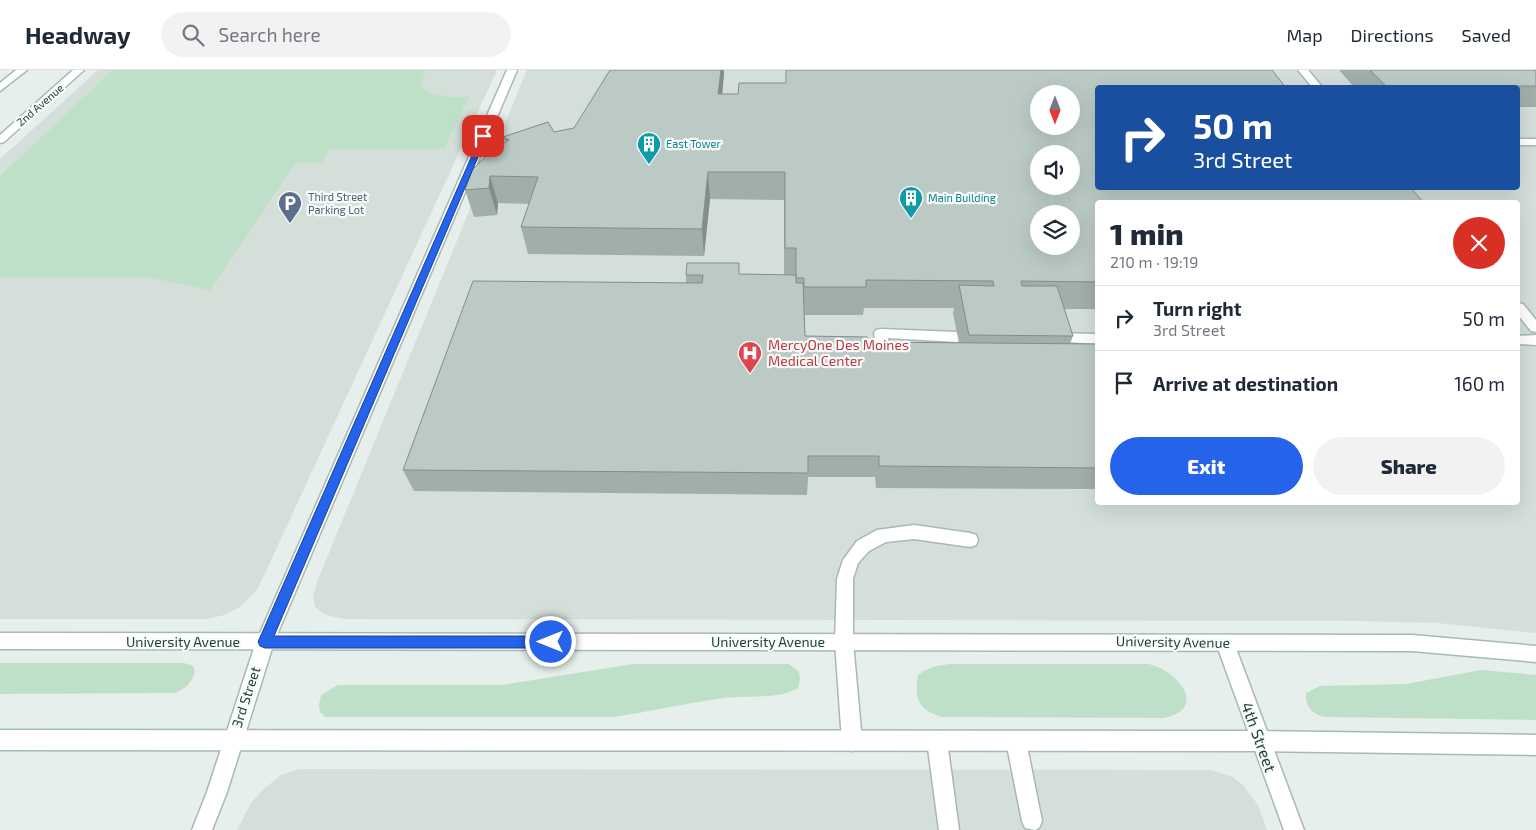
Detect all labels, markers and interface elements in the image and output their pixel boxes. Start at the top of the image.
search box [161,12,511,57]
text: Headway [25,20,131,49]
icon: search [179,21,207,49]
text: Search here [219,23,321,46]
text: Map [1286,24,1323,46]
text: Directions [1351,24,1434,46]
text: Saved [1462,24,1511,46]
street label: 2nd Avenue [14,81,66,129]
north arrow [1030,85,1080,135]
map controls [1030,85,1080,255]
text: 50 m [1193,104,1273,146]
icon: right [1110,105,1175,170]
pin [462,115,504,157]
icon: arrive [469,122,497,150]
building icon: East Tower [636,131,662,165]
place label: East Tower [666,137,721,150]
button: sound [1030,145,1080,195]
text: 3rd Street [1193,146,1292,172]
building icon: Main Building [898,185,924,219]
parking icon: Third Street Parking Lot [277,190,303,224]
place label: Third Street Parking Lot [308,190,367,216]
place label: Main Building [928,191,996,204]
button: layers [1030,205,1080,255]
text: 1 min [1110,215,1184,251]
button: close [1453,217,1505,269]
text: 210 m · 19:19 [1110,252,1198,271]
text: Turn right [1153,297,1241,320]
icon: right [1110,304,1138,332]
text: 50 m [1462,307,1505,330]
text: 3rd Street [1153,320,1225,339]
place label: MercyOne Des Moines Medical Center [768,336,909,369]
hospital icon: MercyOne Des Moines Medical Center [737,340,763,374]
icon: arrive [1110,369,1138,397]
text: Arrive at destination [1153,372,1338,395]
text: 160 m [1454,372,1505,395]
button: Exit [1110,437,1303,495]
button: Share [1313,437,1505,495]
position arrow [524,615,576,667]
street label: University Avenue [1116,632,1230,651]
street label: University Avenue [126,633,240,650]
street label: University Avenue [711,633,825,650]
street label: 3rd Street [228,664,263,730]
street label: 4th Street [1238,699,1281,775]

